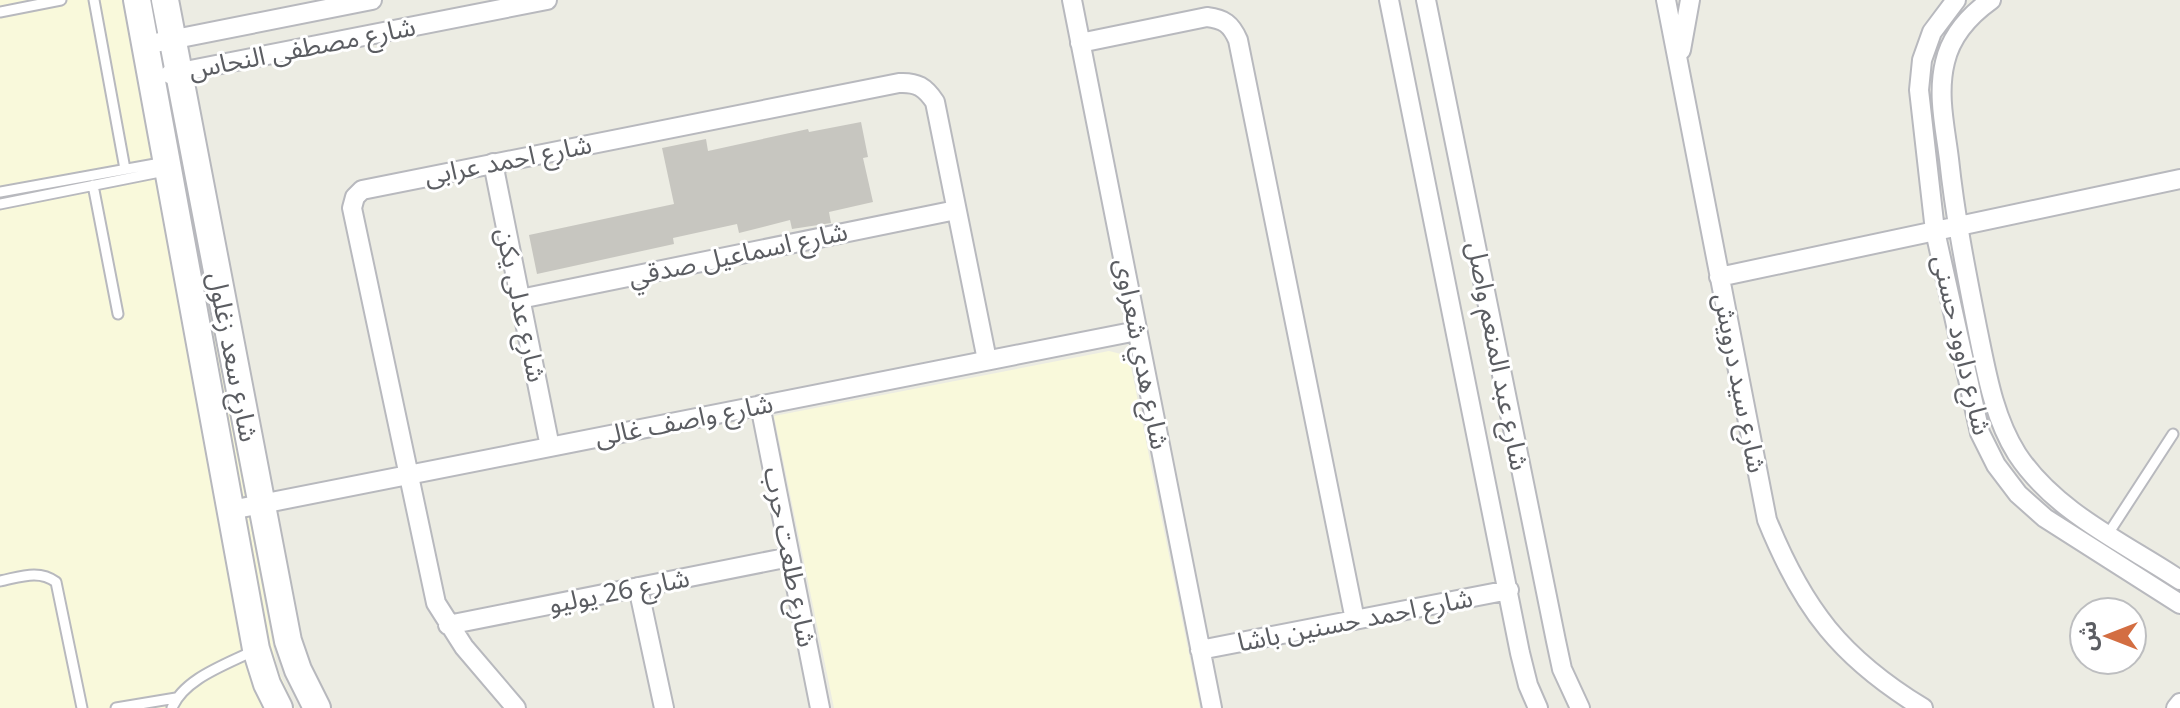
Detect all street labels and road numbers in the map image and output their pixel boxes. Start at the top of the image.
street label: شارع مصطفى النحاس [185,7,419,89]
street label: شارع احمد عرابى [421,125,595,195]
street label: شارع اسماعيل صدقي [625,212,851,297]
street label: شارع عدلى يكن [486,224,556,386]
street label: شارع عبد المنعم واصل [1456,238,1539,474]
street label: شارع داوود حسنى [1923,251,2001,439]
street label: شارع هدي شعراوى [1104,255,1179,453]
street label: شارع سعد زغلول [198,269,268,445]
street label: شارع سيد درويش [1704,290,1776,476]
street label: شارع واصف غالى [592,384,776,456]
street label: شارع طلعت حرب [754,464,826,650]
street label: شارع 26 يوليو [545,559,693,623]
street label: شارع احمد حسنين باشا [1234,579,1476,661]

